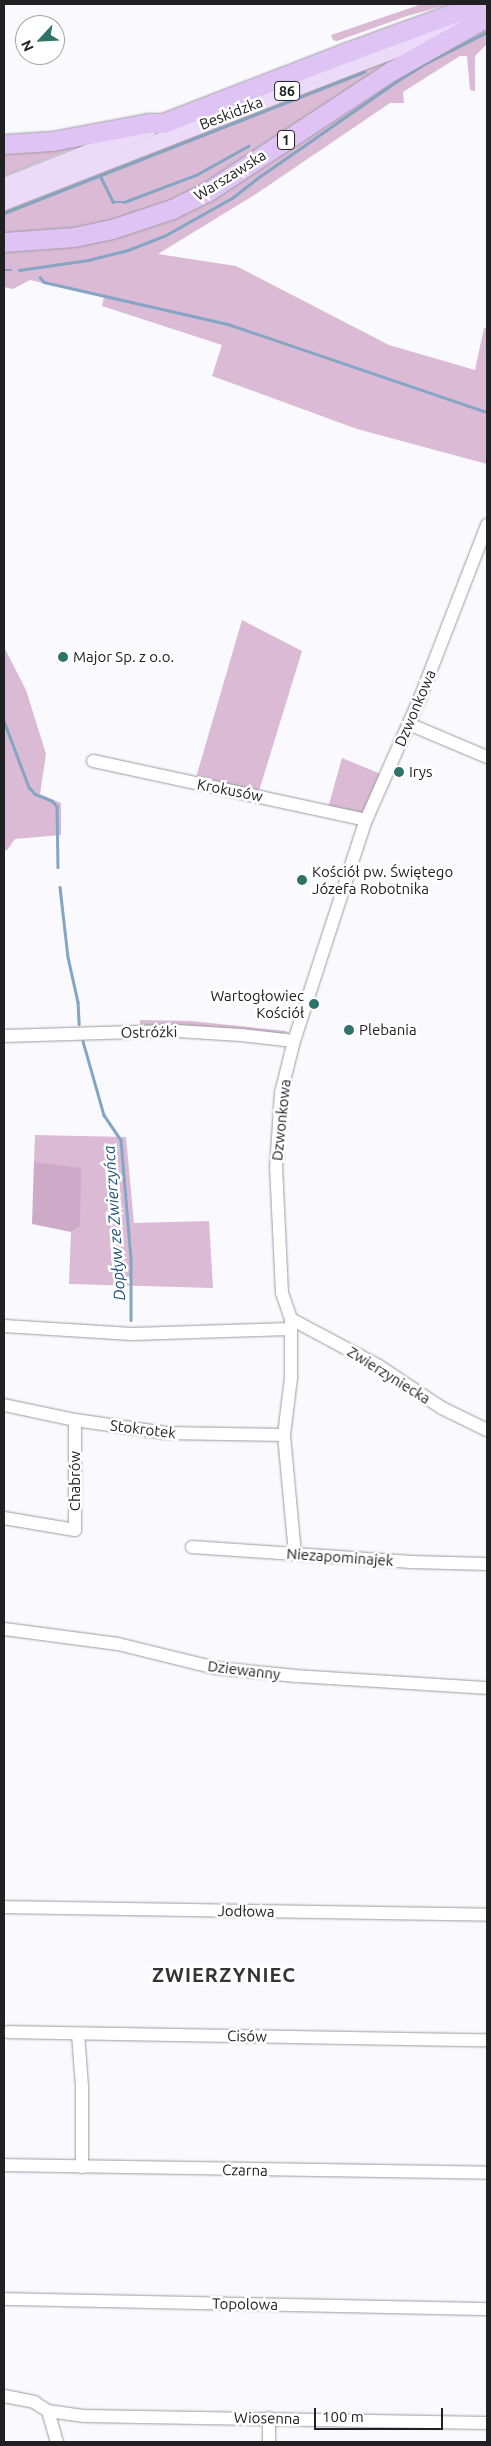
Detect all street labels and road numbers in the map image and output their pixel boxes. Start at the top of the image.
road number: 86 [273,80,301,102]
street label: Beskidzka [197,93,265,133]
road number: 1 [276,128,296,152]
street label: Warszawska [191,146,269,204]
street label: Dzwonkowa [391,667,439,749]
street label: Krokusów [196,775,264,805]
street label: Ostróżki [121,1023,177,1041]
street label: Dzwonkowa [268,1078,294,1162]
street label: Zwierzyniecka [344,1342,434,1408]
street label: Stokrotek [109,1416,177,1442]
street label: Chabrów [66,1451,84,1511]
street label: Niezapominajek [286,1544,394,1570]
street label: Dziewanny [207,1657,281,1683]
street label: Jodłowa [217,1902,275,1920]
street label: Cisów [227,2027,267,2045]
street label: Czarna [222,2161,268,2179]
street label: Topolowa [212,2294,278,2314]
street label: Wiosenna [234,2408,300,2428]

